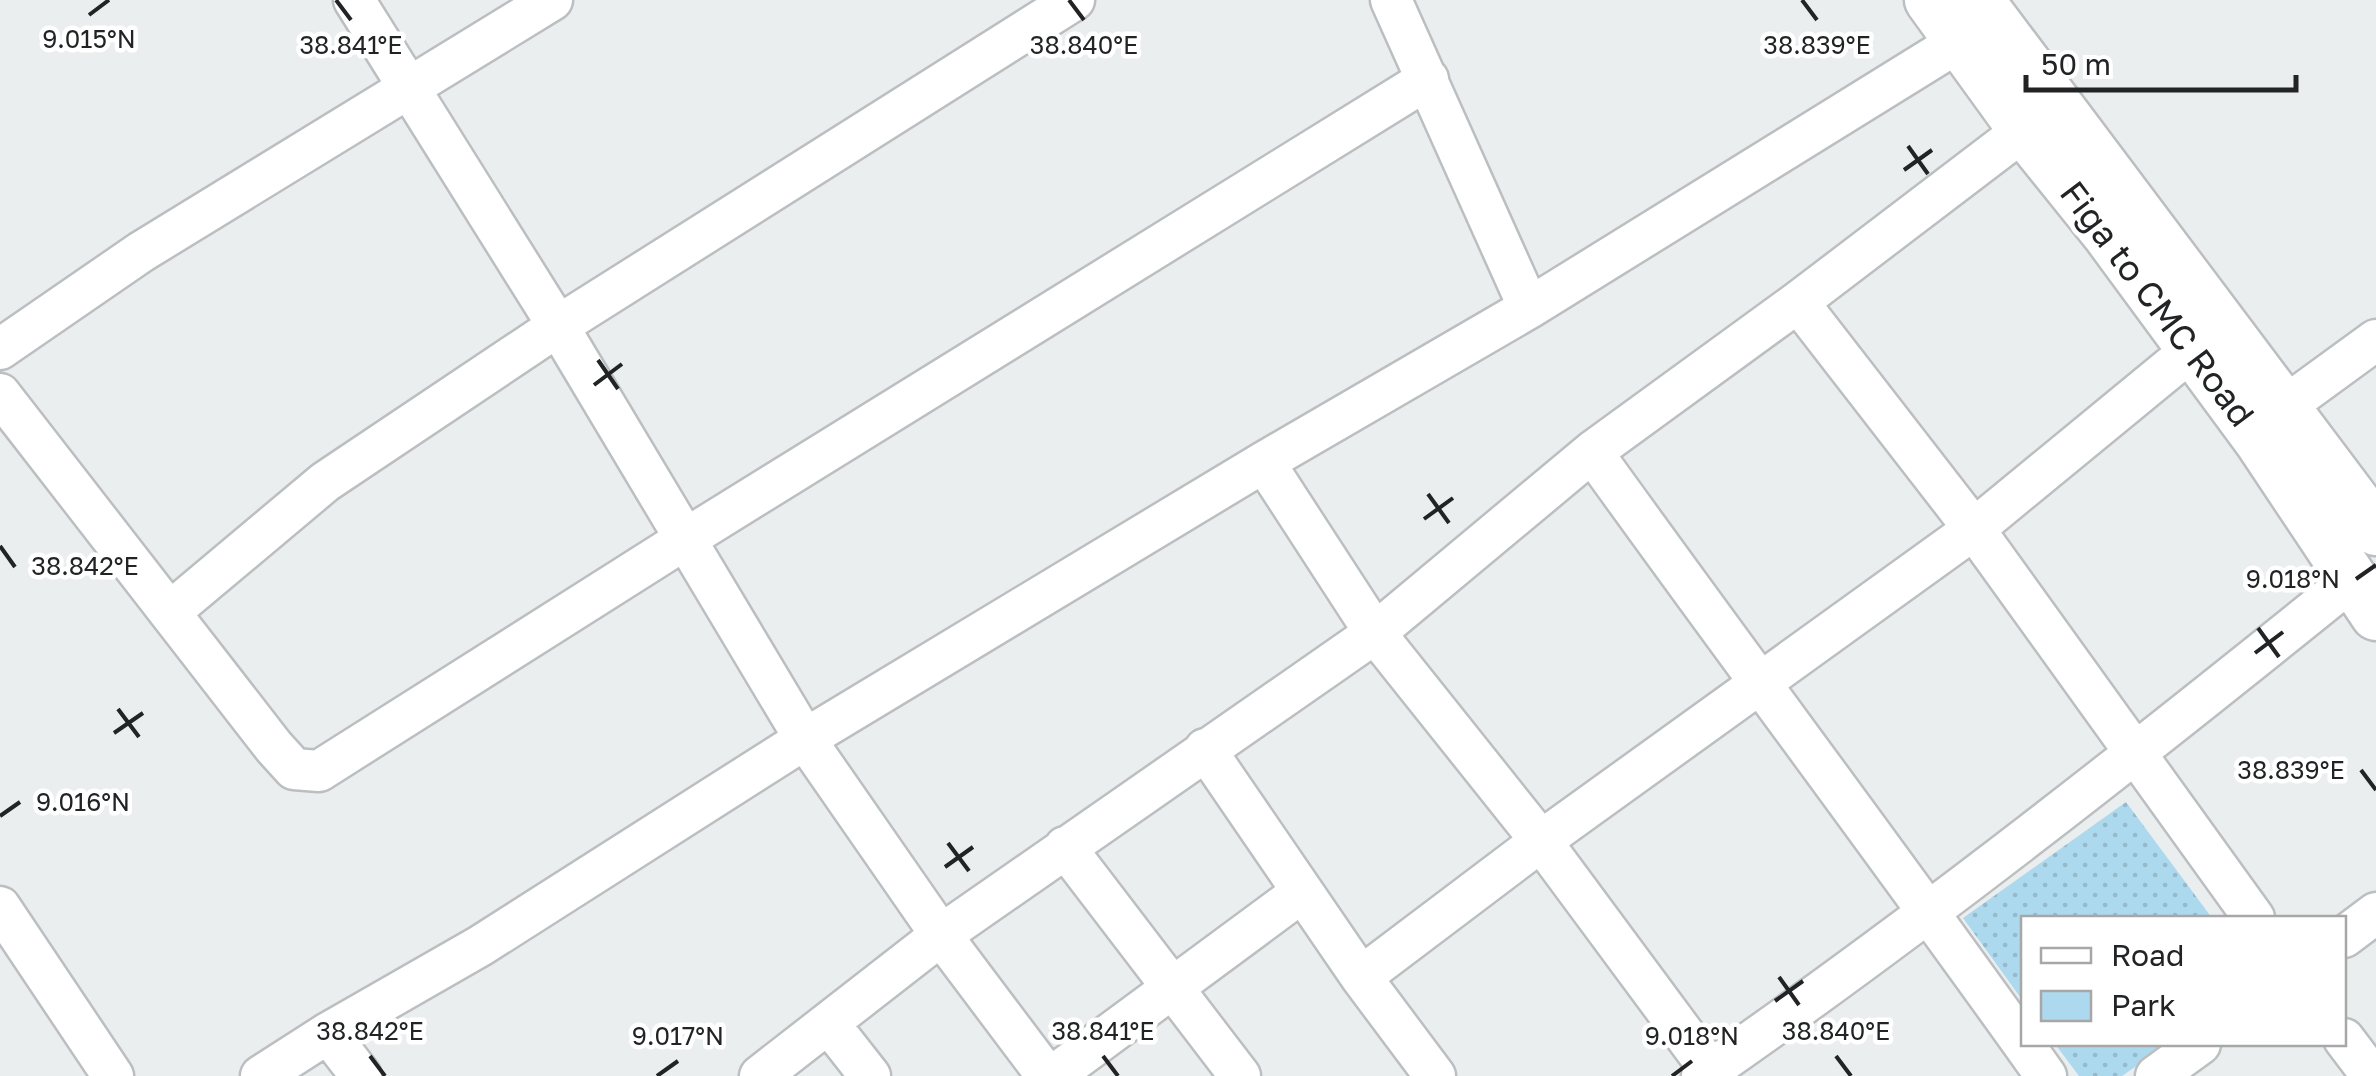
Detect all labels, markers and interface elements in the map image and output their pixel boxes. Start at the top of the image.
text: 9.015°N [42,23,136,54]
text: 38.841°E [299,29,403,60]
text: 38.840°E [1030,29,1138,60]
text: 38.839°E [1763,29,1871,60]
scale bar [2026,30,2296,92]
text: 50 m [2041,46,2111,82]
street label: Figa to CMC Road [2052,172,2264,434]
text: 38.842°E [31,550,139,581]
text: 9.018°N [2246,563,2340,594]
text: 38.839°E [2237,754,2345,785]
text: 9.016°N [36,786,130,817]
legend [2021,916,2346,1046]
text: Road [2111,937,2185,973]
text: Park [2111,987,2176,1023]
text: 38.842°E [316,1015,424,1046]
text: 38.841°E [1051,1015,1155,1046]
text: 38.840°E [1782,1015,1890,1046]
text: 9.017°N [632,1020,724,1051]
text: 9.018°N [1645,1020,1739,1051]

